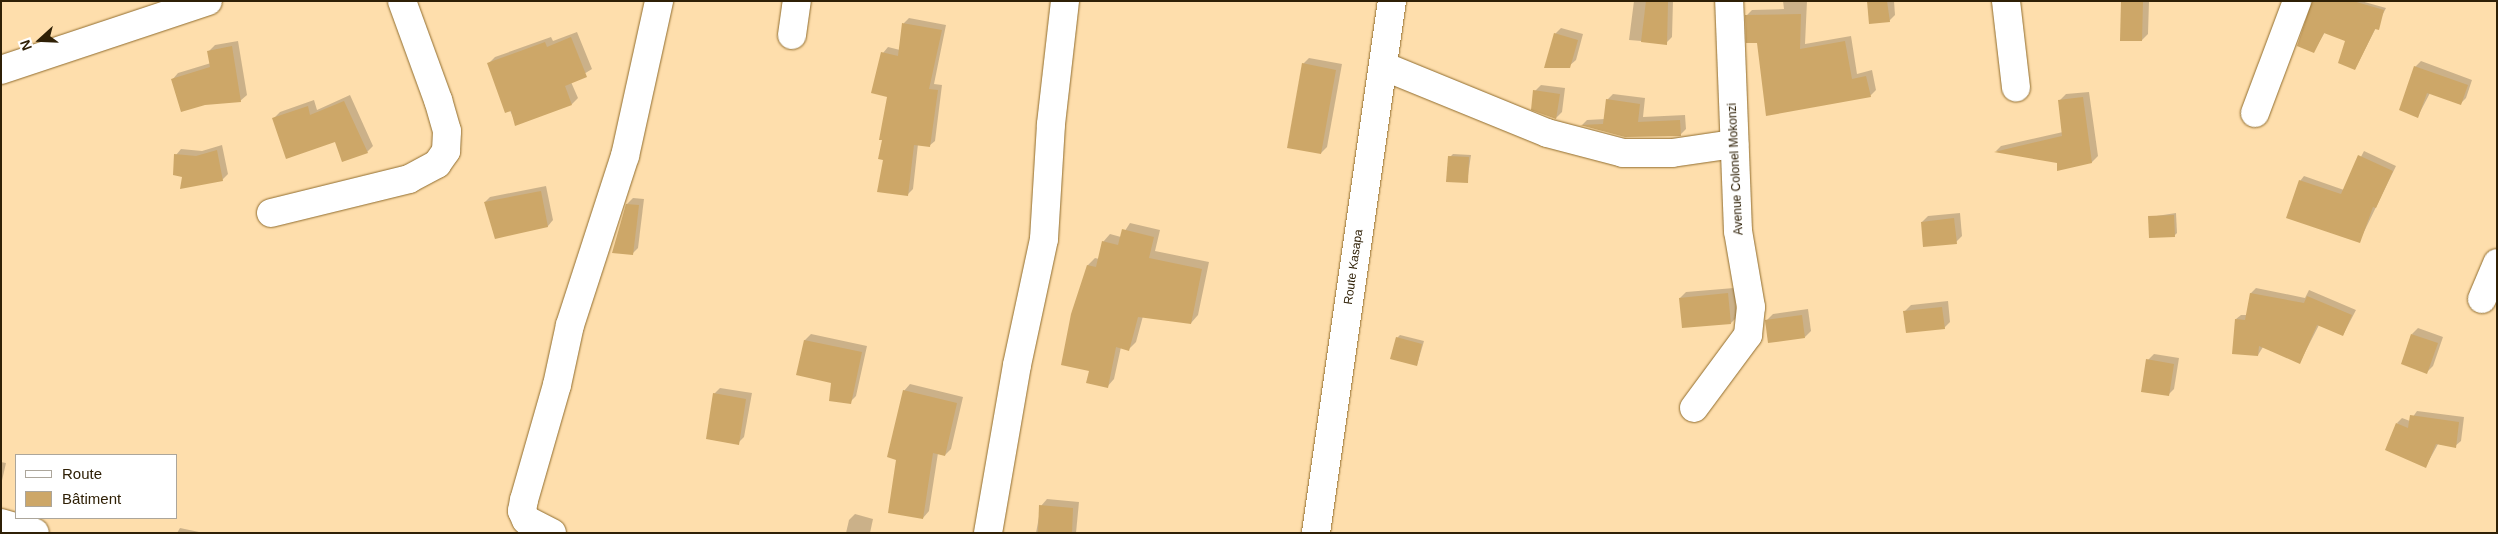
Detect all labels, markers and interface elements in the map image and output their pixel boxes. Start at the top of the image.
north arrow [15,15,65,65]
text: N [17,38,35,53]
street label: Avenue Colonel Mokonzi [1725,102,1747,236]
street label: Route Kasapa [1342,228,1366,306]
legend [15,454,178,519]
text: Route [62,465,102,482]
text: Bâtiment [62,490,121,507]

